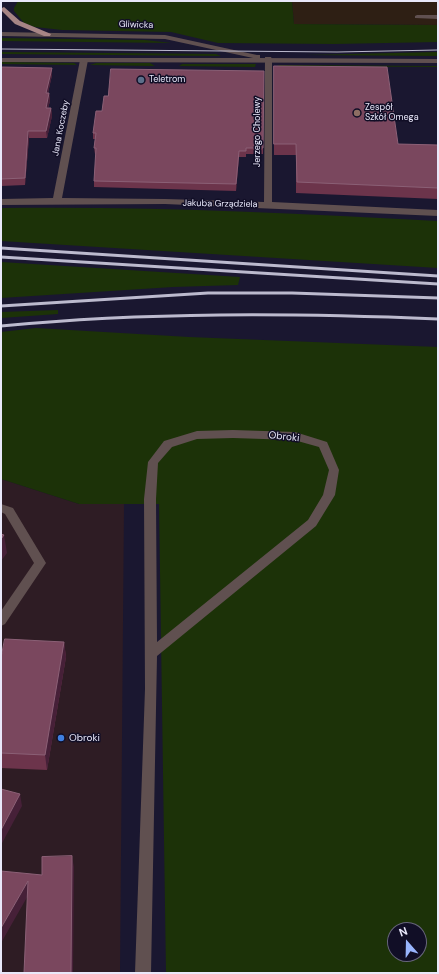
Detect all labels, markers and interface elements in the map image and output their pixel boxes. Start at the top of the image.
street label: Gliwicka [119,19,153,31]
marker: Teletrom [136,75,146,85]
place label: Teletrom [149,75,185,85]
street label: Jerzego Cholewy [253,97,263,167]
street label: Jana Koczeby [50,99,72,157]
place label: Zespół Szkół Omega [365,103,419,124]
marker: Zespół Szkół Omega [352,108,362,118]
street label: Jakuba Grządziela [182,198,258,210]
street label: Obroki [268,429,300,445]
place label: Obroki [69,732,100,744]
marker: Obroki [56,733,66,743]
north arrow [387,922,427,962]
text: N [397,924,409,940]

